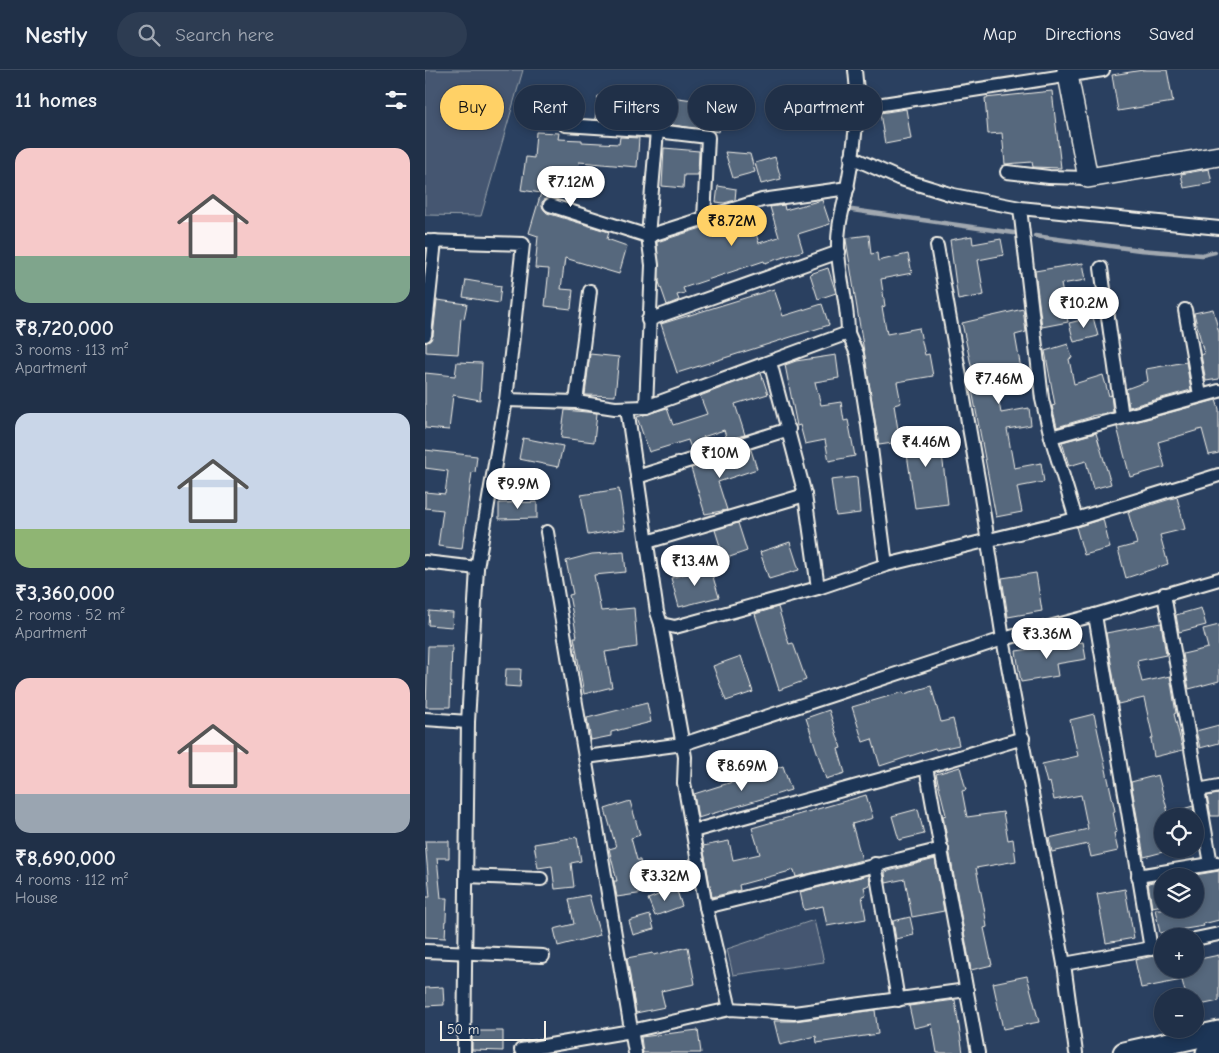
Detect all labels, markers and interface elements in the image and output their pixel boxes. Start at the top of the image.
search box [117,12,467,57]
text: Nestly [25,21,87,49]
icon: search [135,21,163,49]
text: Search here [175,24,274,46]
text: Map [983,24,1017,45]
text: Directions [1045,24,1121,45]
text: Saved [1149,24,1194,45]
chip: Buy [440,85,504,130]
chip: Rent [514,85,585,130]
chip: Filters [595,85,678,130]
chip: New [688,85,755,130]
chip: Apartment [765,85,882,130]
icon: filters [382,86,410,114]
text: 11 homes [15,88,97,112]
pin: ₹7.12M [530,166,612,208]
text: ₹7.12M [548,173,594,191]
icon: home [168,181,258,271]
pin: ₹8.72M [691,204,773,247]
text: ₹8.72M [708,212,756,230]
pin: ₹10.2M [1043,286,1125,329]
text: ₹10.2M [1060,294,1108,312]
text: ₹8,720,000 [15,316,114,340]
text: 3 rooms · 113 m² [15,341,128,359]
text: Apartment [15,359,87,377]
pin: ₹7.46M [958,362,1040,405]
text: ₹7.46M [975,370,1023,388]
pin: ₹4.46M [885,426,967,468]
text: ₹4.46M [902,433,950,451]
pin: ₹10M [690,436,750,479]
text: ₹10M [701,444,739,462]
icon: home [168,446,258,536]
pin: ₹9.9M [483,468,553,510]
text: ₹9.9M [497,475,539,493]
pin: ₹13.4M [654,544,736,587]
text: ₹13.4M [672,552,718,570]
text: ₹3,360,000 [15,581,115,605]
text: 2 rooms · 52 m² [15,606,125,624]
pin: ₹3.36M [1006,618,1088,660]
text: Apartment [15,624,87,642]
text: ₹3.36M [1022,625,1072,643]
icon: home [168,711,258,801]
pin: ₹8.69M [701,750,783,792]
text: ₹8.69M [717,757,767,775]
map controls [1154,808,1204,1038]
button: locate [1154,808,1204,858]
text: ₹8,690,000 [15,846,116,870]
pin: ₹3.32M [624,860,706,902]
text: ₹3.32M [641,867,689,885]
button: layers [1154,868,1204,918]
text: 4 rooms · 112 m² [15,871,128,889]
text: House [15,889,58,907]
button: + [1154,928,1204,978]
button: − [1154,988,1204,1038]
scale bar [440,1018,546,1041]
text: 50 m [447,1021,479,1038]

